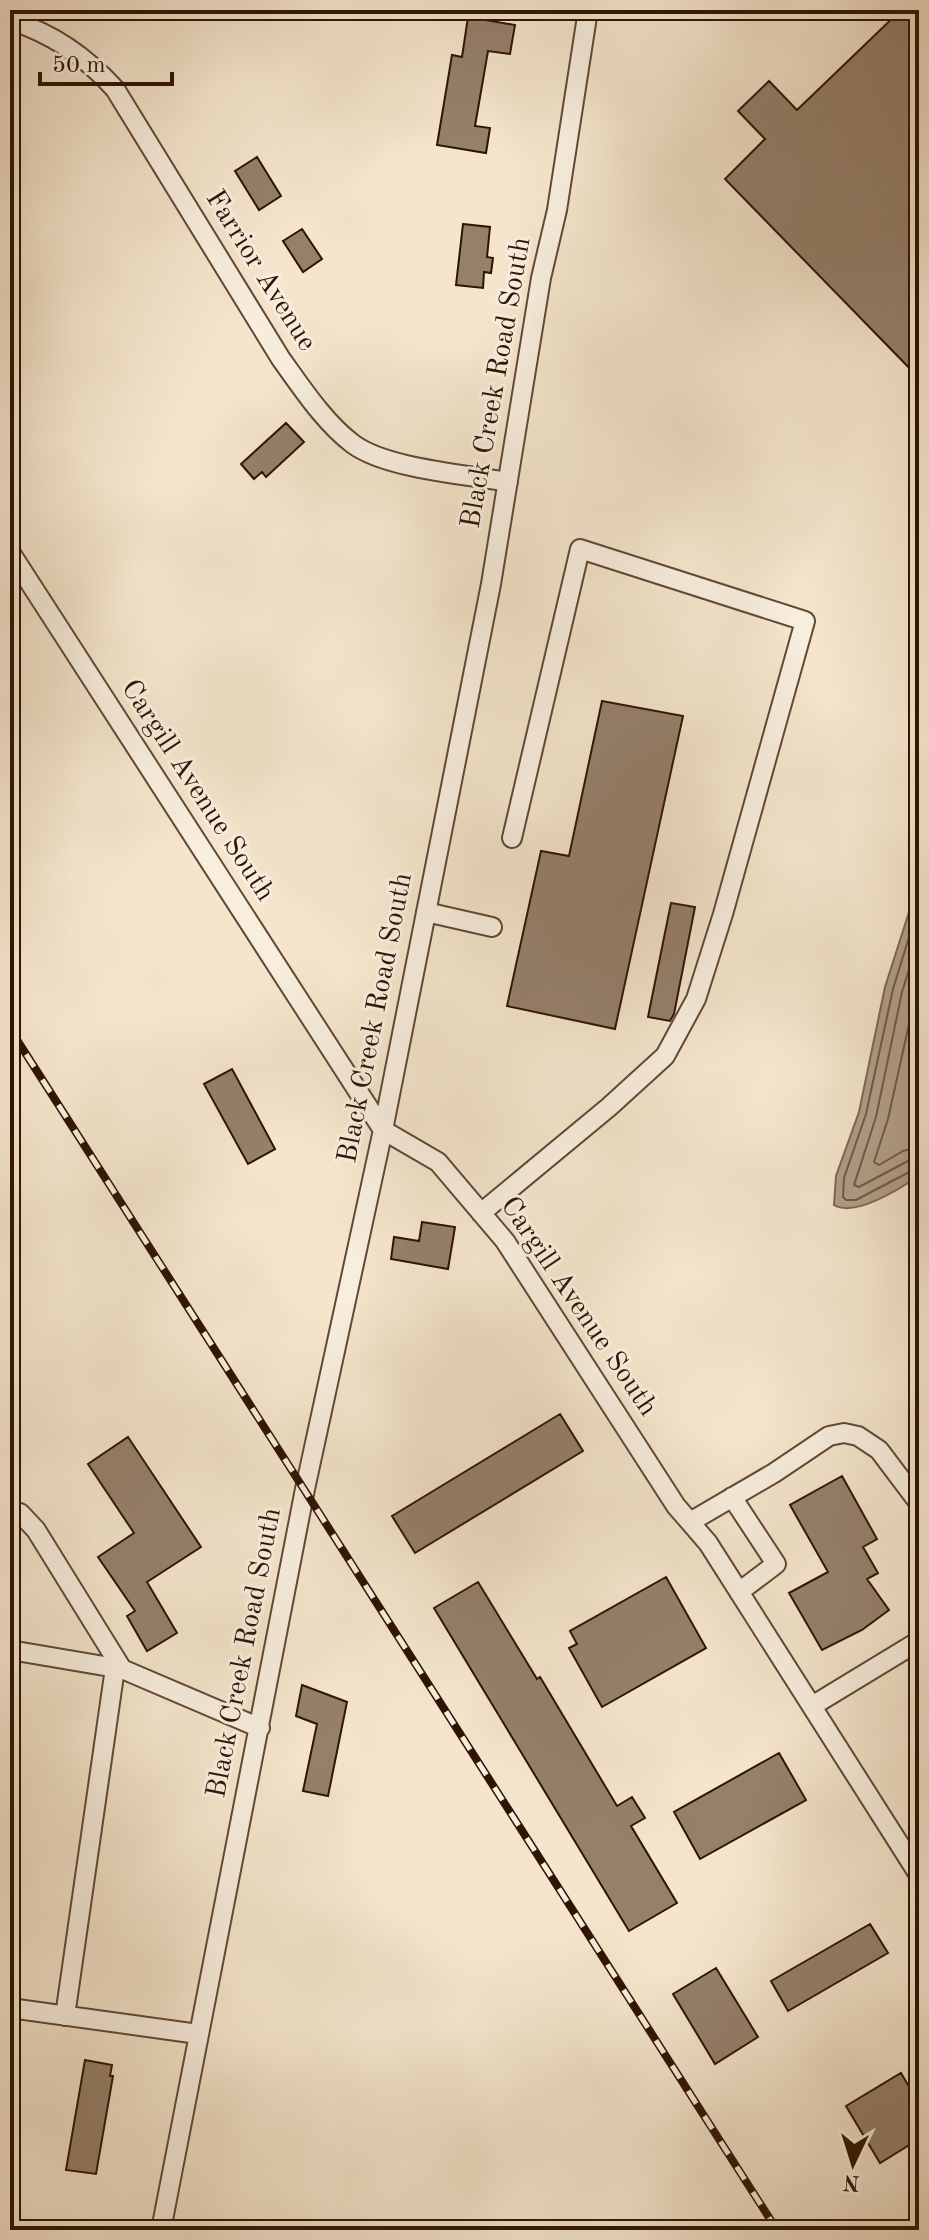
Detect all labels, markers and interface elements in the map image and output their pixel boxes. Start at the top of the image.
scale bar [40,36,172,86]
text: 50 m [52,54,106,78]
street label: Farrior Avenue [199,186,321,356]
street label: Black Creek Road South [458,235,536,531]
street label: Cargill Avenue South [115,675,279,907]
street label: Black Creek Road South [334,870,418,1166]
street label: Cargill Avenue South [494,1192,662,1422]
street label: Black Creek Road South [203,1505,287,1801]
north arrow [813,2124,893,2204]
text: N [842,2170,861,2194]

